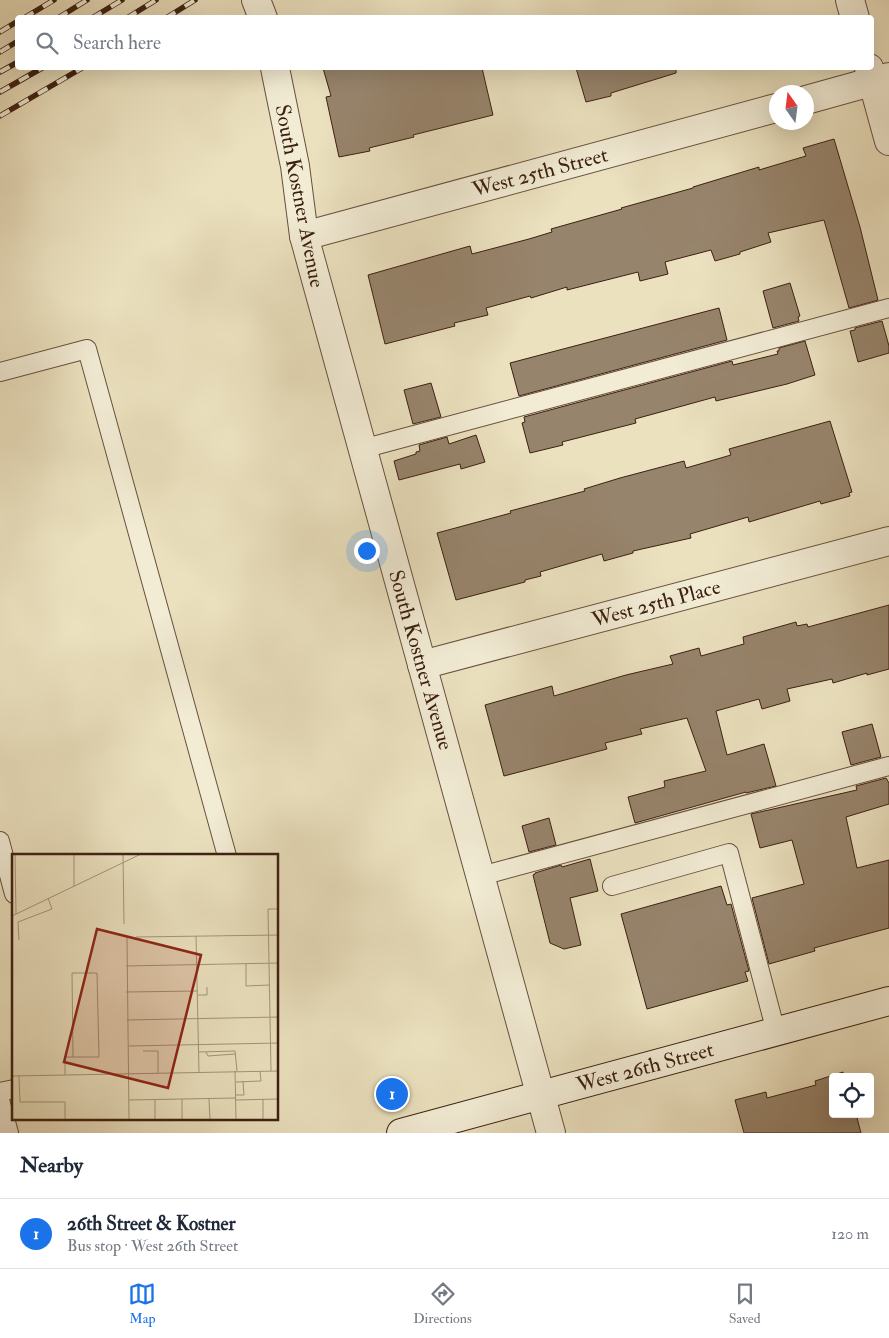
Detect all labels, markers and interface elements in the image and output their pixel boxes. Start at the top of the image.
search box [15,15,874,70]
icon: search [33,29,61,57]
text: Search here [73,31,161,55]
north arrow [769,85,814,130]
street label: South Kostner Avenue [269,102,331,290]
street label: West 25th Street [468,141,611,204]
your location [354,538,380,564]
street label: South Kostner Avenue [382,567,459,753]
street label: West 25th Place [588,573,724,634]
inset map [12,854,279,1120]
street label: West 26th Street [573,1036,717,1099]
map controls [829,1073,874,1118]
button: locate [829,1073,874,1118]
pin: 1 [376,1075,408,1113]
text: Nearby [20,1152,83,1179]
text: 26th Street & Kostner [67,1212,236,1236]
text: 1 [33,1224,39,1244]
text: 120 m [831,1224,869,1244]
text: Bus stop · West 26th Street [67,1236,238,1256]
tab: Map [128,1280,156,1327]
tab: Directions [413,1280,472,1327]
tab: Saved [729,1280,761,1327]

